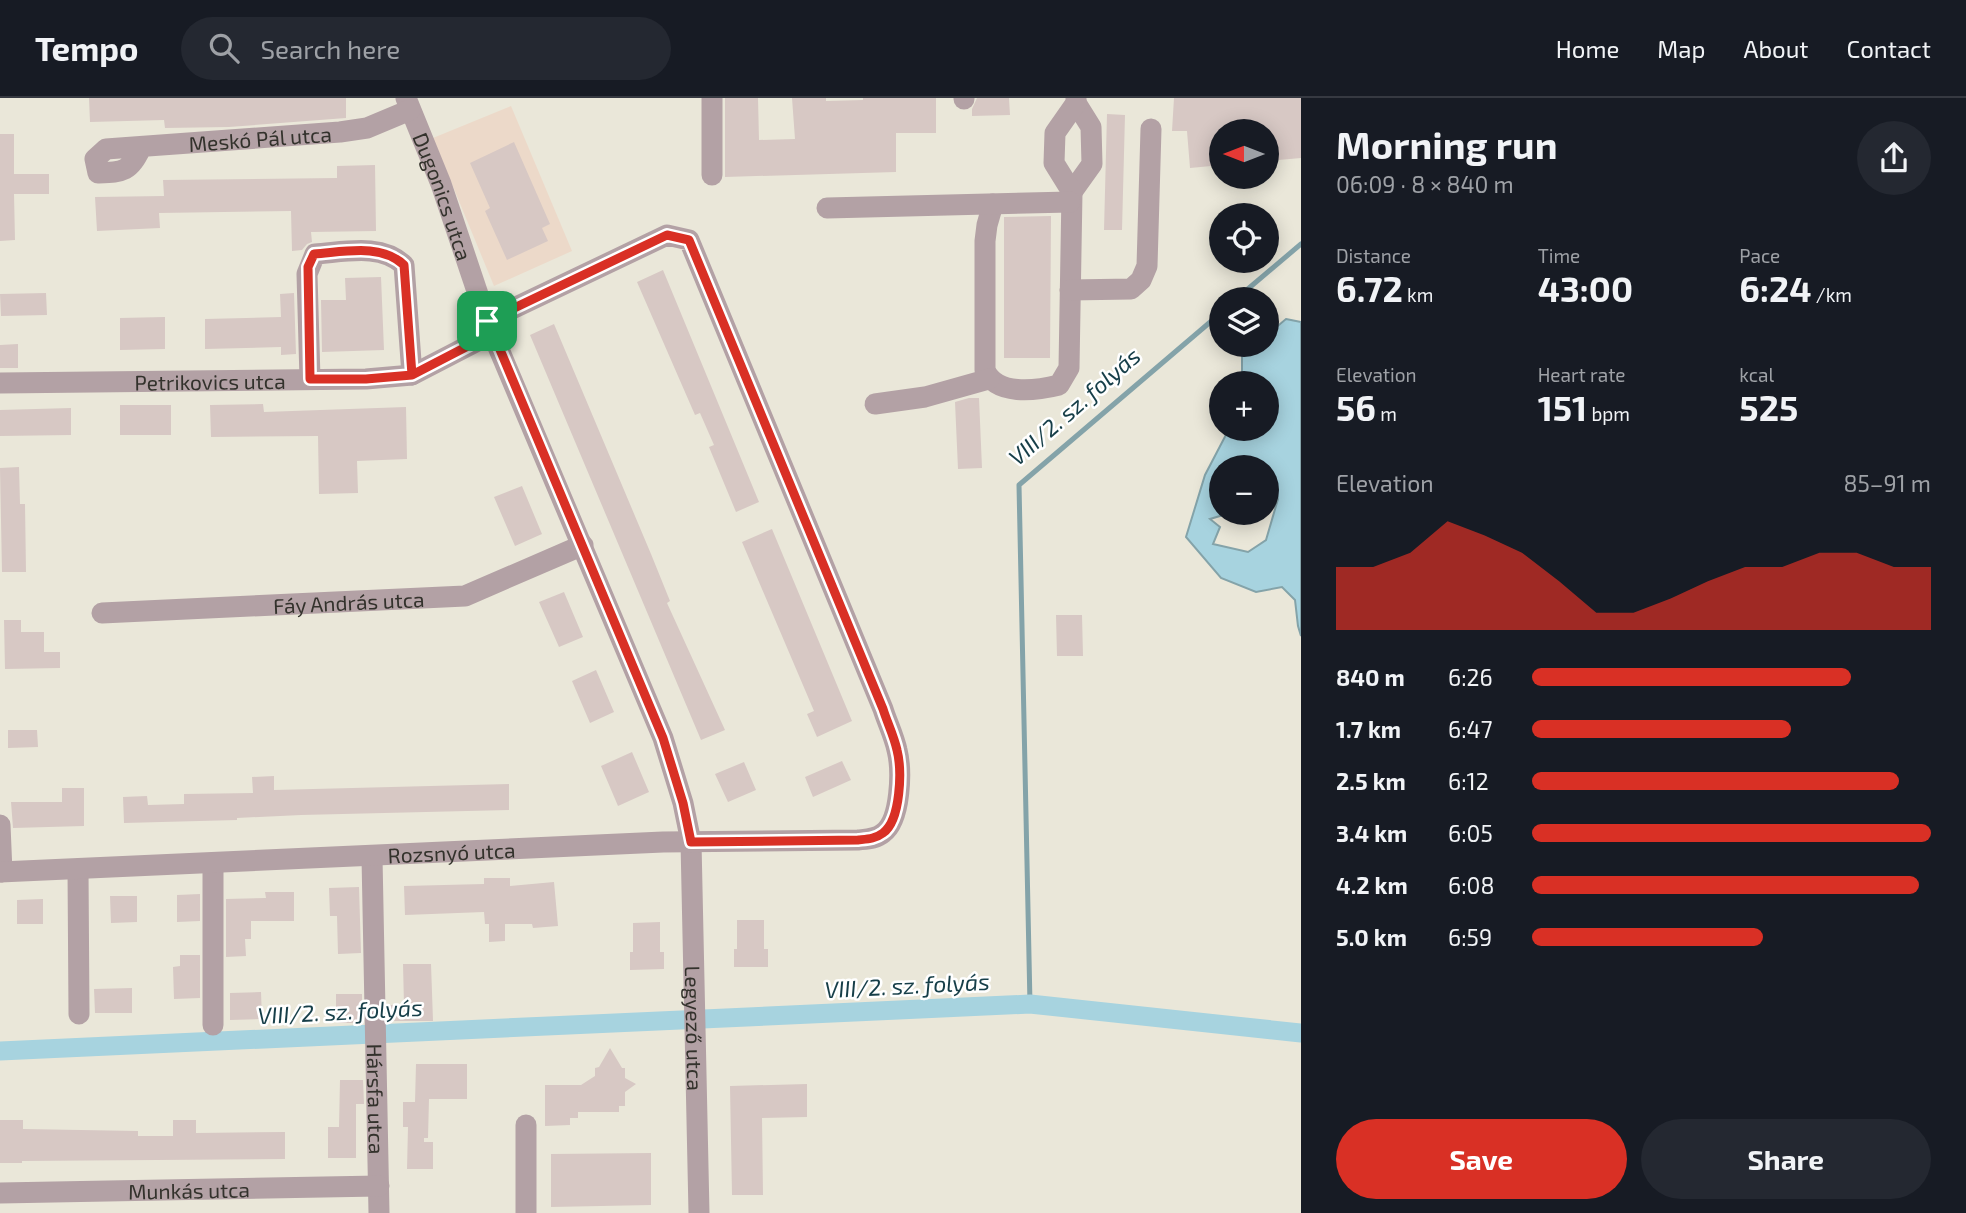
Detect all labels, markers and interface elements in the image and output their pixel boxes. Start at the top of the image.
search box [181,17,671,80]
text: Tempo [35,28,139,68]
icon: search [205,29,243,67]
text: Search here [261,33,400,64]
text: Home [1556,34,1619,63]
text: Map [1657,34,1705,63]
text: About [1743,34,1809,63]
text: Contact [1847,34,1931,63]
north arrow [1209,119,1279,189]
map controls [1209,119,1279,525]
street label: Meskó Pál utca [188,120,333,155]
text: Morning run [1336,121,1557,167]
button: share [1857,121,1931,195]
street label: Dugonics utca [409,128,478,263]
text: 06:09 · 8 × 840 m [1336,170,1514,198]
button: locate [1209,203,1279,273]
text: Distance [1336,244,1411,267]
text: Time [1538,244,1580,267]
text: Pace [1739,244,1780,267]
text: 6.72 [1336,267,1403,309]
text: 43:00 [1538,267,1633,309]
text: 6:24 [1739,267,1812,309]
text: km [1403,283,1433,306]
text: /km [1812,283,1852,306]
button: layers [1209,287,1279,357]
pin [457,291,517,351]
icon: arrive [468,302,506,340]
water label: VIII/2. sz. folyás [1002,341,1146,471]
text: Elevation [1336,363,1417,386]
text: Heart rate [1538,363,1626,386]
text: kcal [1739,363,1774,386]
street label: Petrikovics utca [134,367,286,394]
button: + [1209,371,1279,441]
text: 56 [1336,386,1376,428]
text: 151 [1538,386,1587,428]
text: 525 [1739,386,1798,428]
text: m [1376,402,1397,425]
text: bpm [1587,402,1630,425]
button: − [1209,455,1279,525]
text: Elevation [1336,469,1434,497]
text: 85–91 m [1844,469,1931,497]
street label: Fáy András utca [272,585,425,617]
text: 840 m [1336,663,1405,691]
text: 6:26 [1448,663,1493,691]
text: 1.7 km [1336,715,1401,743]
text: 6:47 [1448,715,1493,743]
text: 2.5 km [1336,767,1406,795]
text: 6:12 [1448,767,1489,795]
text: 3.4 km [1336,819,1407,847]
text: 6:05 [1448,819,1493,847]
street label: Rozsnyó utca [387,836,516,867]
text: 4.2 km [1336,871,1408,899]
text: 6:08 [1448,871,1494,899]
text: 5.0 km [1336,923,1407,951]
text: 6:59 [1448,923,1492,951]
street label: Legyező utca [681,965,709,1091]
water label: VIII/2. sz. folyás [824,967,990,1003]
water label: VIII/2. sz. folyás [257,993,423,1029]
street label: Hársfa utca [363,1043,390,1155]
button: Save [1336,1119,1627,1199]
button: Share [1641,1119,1931,1199]
street label: Munkás utca [128,1176,250,1203]

